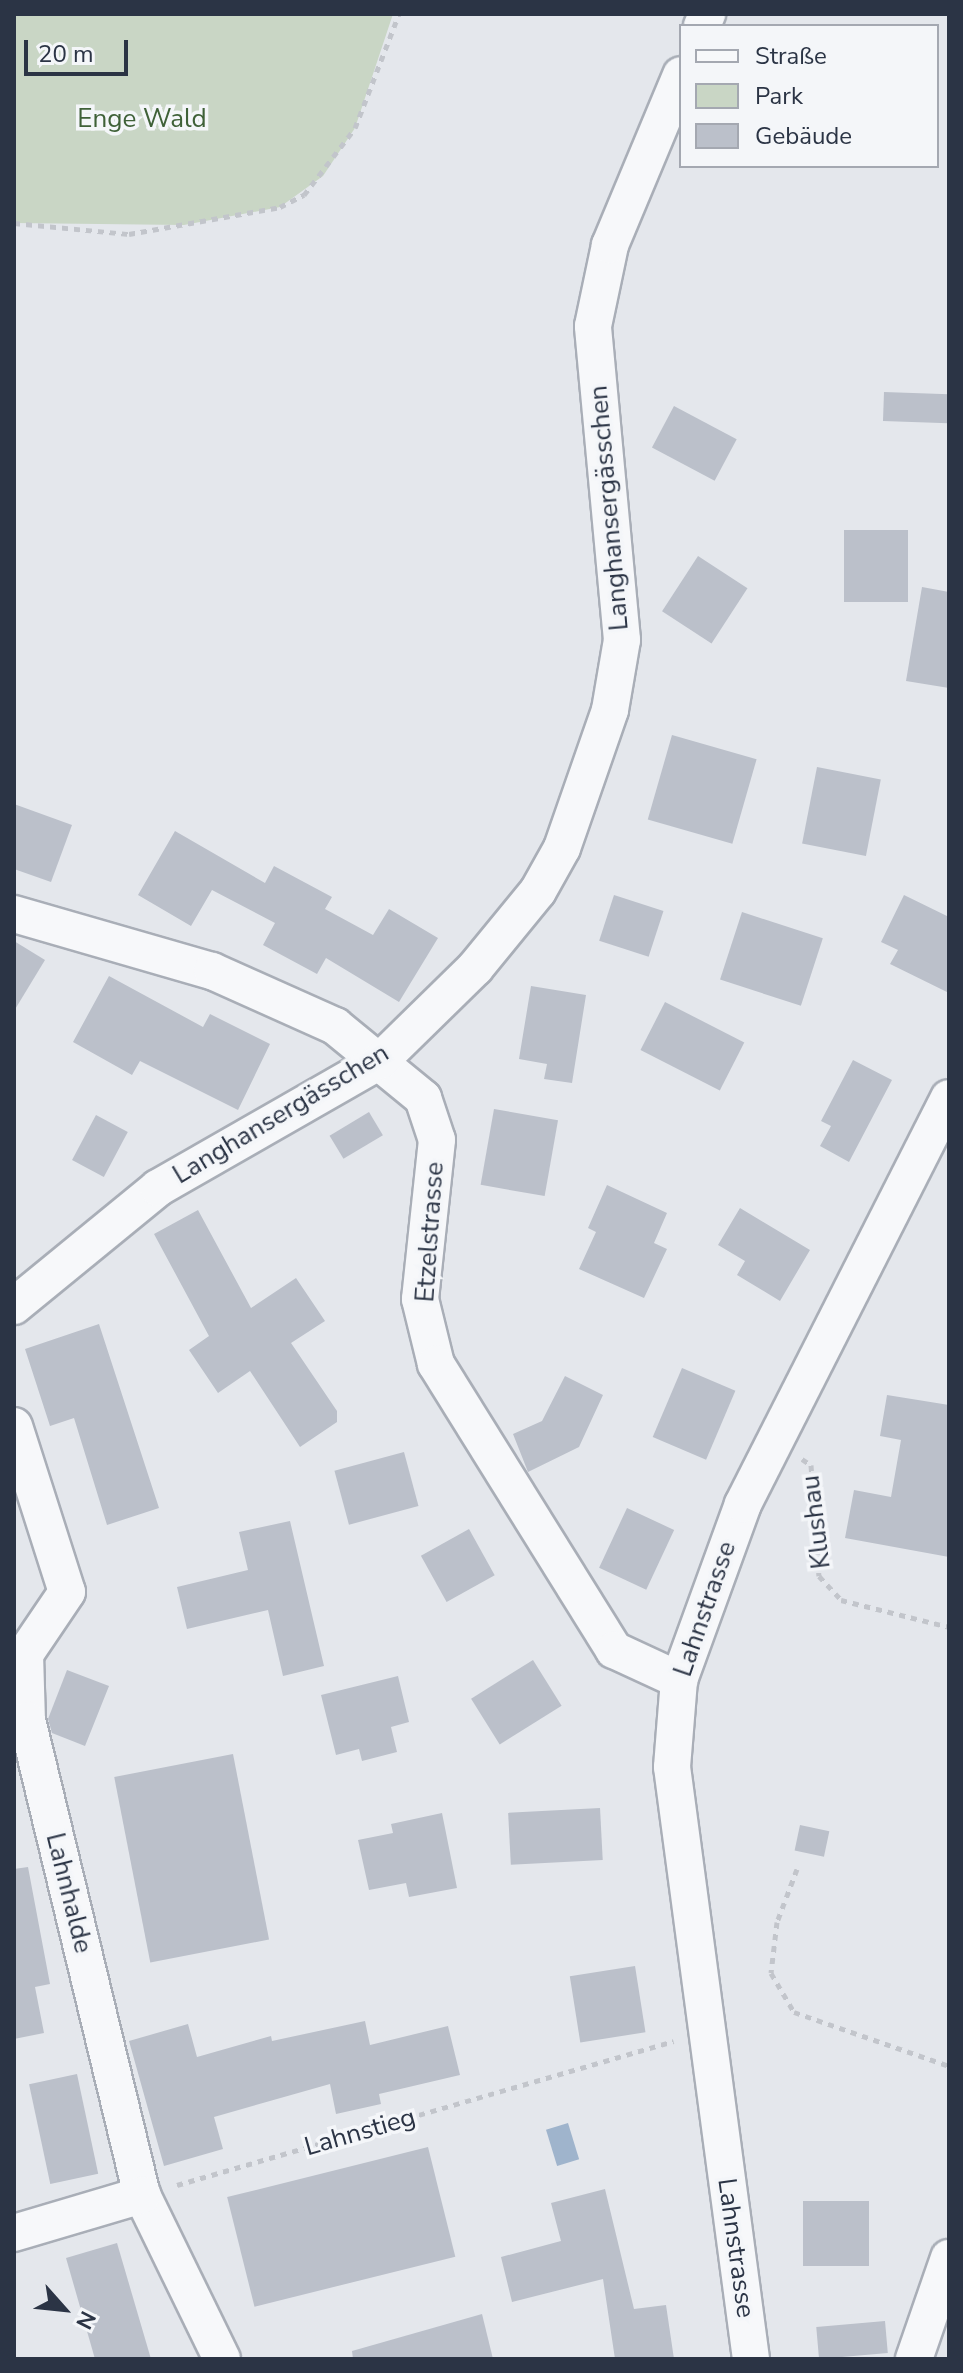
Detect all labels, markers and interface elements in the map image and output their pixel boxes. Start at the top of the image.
scale bar [28,24,132,74]
legend [679,24,939,168]
text: 20 m [38,38,94,70]
text: Straße [755,40,827,72]
text: Park [755,80,803,112]
park label: Enge Wald [77,103,207,135]
text: Gebäude [755,120,852,152]
street label: Langhansergässchen [583,384,635,632]
street label: Langhansergässchen [167,1037,395,1191]
street label: Etzelstrasse [410,1161,450,1303]
street label: Klushau [795,1473,837,1571]
street label: Lahnstrasse [667,1537,743,1681]
street label: Lahnhalde [39,1830,99,1956]
street label: Lahnstieg [301,2101,419,2163]
street label: Lahnstrasse [711,2176,761,2320]
north arrow [24,2269,104,2349]
text: N [68,2306,102,2334]

